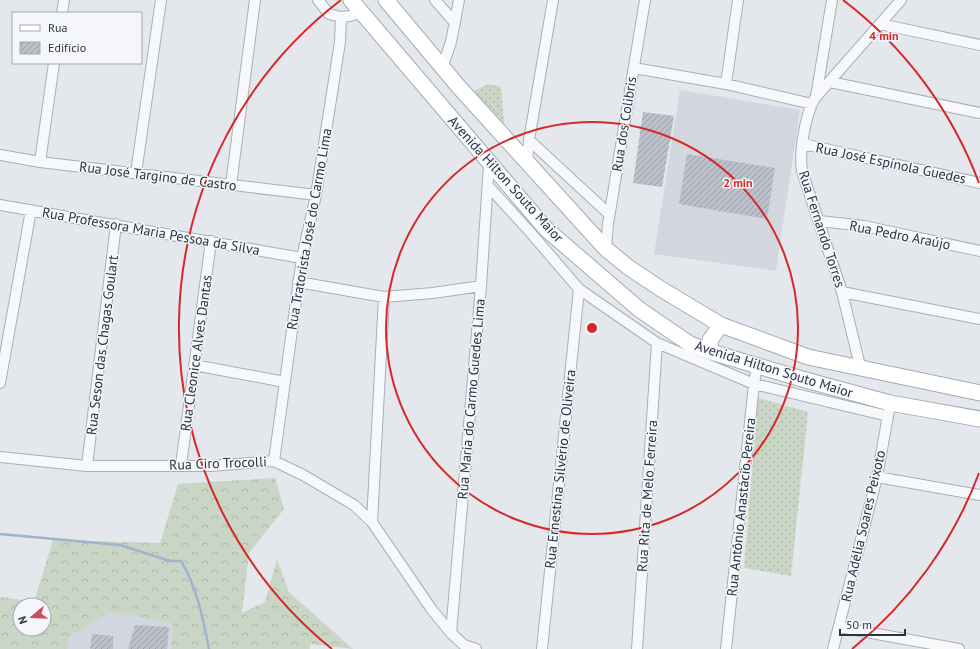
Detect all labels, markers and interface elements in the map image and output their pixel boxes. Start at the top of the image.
legend [12,12,142,64]
text: Rua [48,20,67,35]
text: 4 min [869,28,899,43]
text: Edifício [48,40,86,55]
street label: Rua dos Colibris [608,75,640,173]
street label: Avenida Hilton Souto Maior [444,112,568,246]
street label: Rua Tratorista José do Carmo Lima [282,127,336,331]
street label: Rua José Espínola Guedes [814,138,968,188]
street label: Rua José Targino de Castro [78,157,238,195]
street label: Rua Fernando Torres [795,168,849,290]
text: 2 min [723,175,753,190]
street label: Rua Professora Maria Pessoa da Silva [41,203,261,259]
street label: Rua Pedro Araújo [848,216,952,254]
street label: Rua Seson das Chagas Goulart [82,254,122,436]
street label: Rua Cleonice Alves Dantas [176,274,216,432]
street label: Rua Maria do Carmo Guedes Lima [453,298,489,500]
centre of rings [585,321,599,335]
street label: Avenida Hilton Souto Maior [693,336,855,402]
street label: Rua Ernestina Silvério de Oliveira [541,369,579,569]
street label: Rua Antônio Anastácio Pereira [723,417,759,597]
street label: Rua Rita de Melo Ferreira [633,419,661,573]
street label: Rua Adélia Soares Peixoto [837,448,889,604]
street label: Rua Ciro Trocolli [169,452,267,474]
north arrow [12,597,52,637]
scale bar [840,611,905,637]
text: N [15,615,30,626]
text: 50 m [846,617,872,632]

